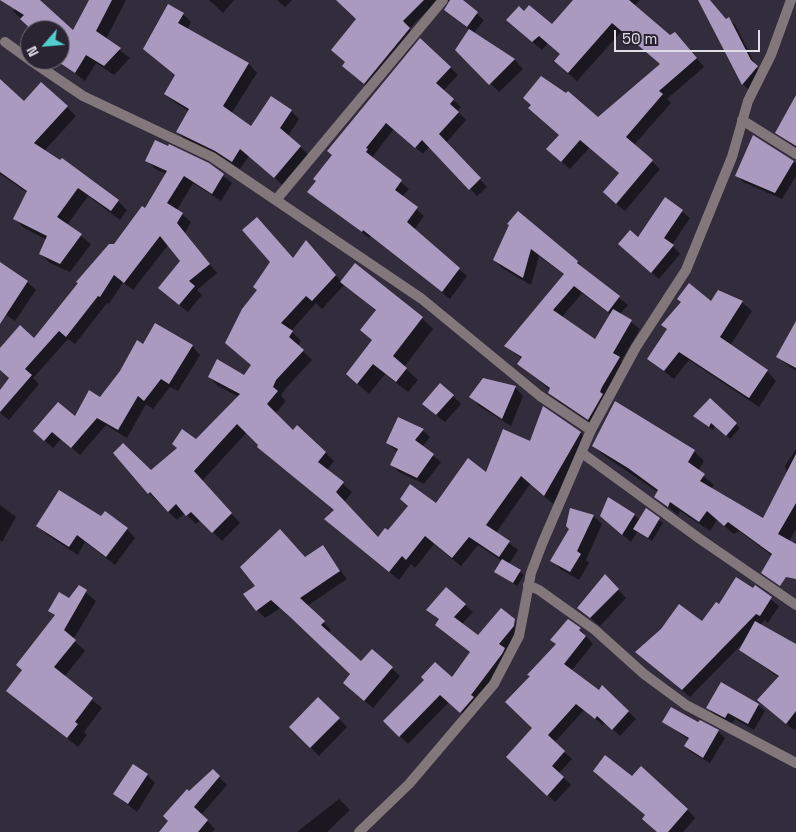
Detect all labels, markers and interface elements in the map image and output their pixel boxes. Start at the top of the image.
north arrow [20,20,70,70]
scale bar [616,20,762,52]
text: 50 m [622,29,657,48]
text: N [22,43,43,60]

